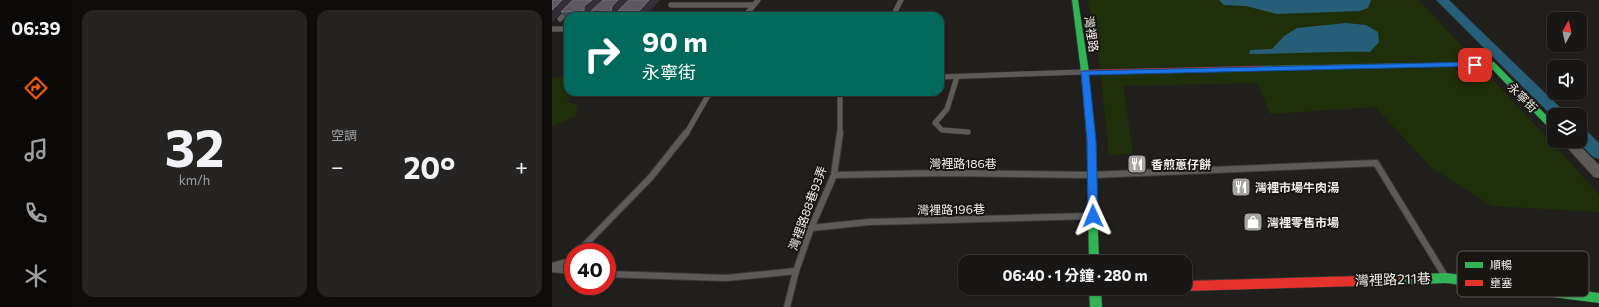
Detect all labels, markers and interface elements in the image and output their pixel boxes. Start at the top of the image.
north arrow [1547,12,1587,52]
map controls [1547,12,1587,148]
street label: 灣裡路 [1083,15,1101,53]
text: 06:39 [11,17,61,39]
text: 90 m [642,24,708,58]
icon: right [576,28,628,80]
pin [1458,48,1492,82]
icon: arrive [1464,54,1486,76]
button: sound [1547,60,1587,100]
text: 永寧街 [642,61,696,83]
icon: directions [22,74,50,102]
street label: 永寧街 [1505,79,1541,115]
button: layers [1547,108,1587,148]
text: 32 [165,114,224,178]
text: 空調 [331,127,357,143]
icon: music [22,136,50,164]
text: 20° [403,148,455,185]
text: − [331,153,344,180]
text: + [515,153,528,180]
restaurant icon: 香煎蔥仔餅 [1126,153,1148,175]
street label: 灣裡路186巷 [929,156,997,170]
place label: 香煎蔥仔餅 [1151,157,1211,171]
street label: 灣裡路88巷93弄 [785,164,829,252]
text: km/h [179,172,210,188]
restaurant icon: 灣裡市場牛肉湯 [1230,176,1252,198]
place label: 灣裡市場牛肉湯 [1255,180,1339,194]
position arrow [1072,195,1114,237]
icon: phone [22,199,50,227]
street label: 灣裡路196巷 [917,201,985,217]
shop icon: 灣裡零售市場 [1242,211,1264,233]
place label: 灣裡零售市場 [1267,215,1339,229]
speed limit sign: 40 [564,243,616,295]
legend [1457,251,1589,297]
text: 順暢 [1490,258,1512,271]
icon: climate [22,262,50,290]
text: 06:40 · 1 分鐘 · 280 m [1002,266,1148,284]
street label: 灣裡路211巷 [1355,269,1431,289]
text: 壅塞 [1490,276,1512,289]

